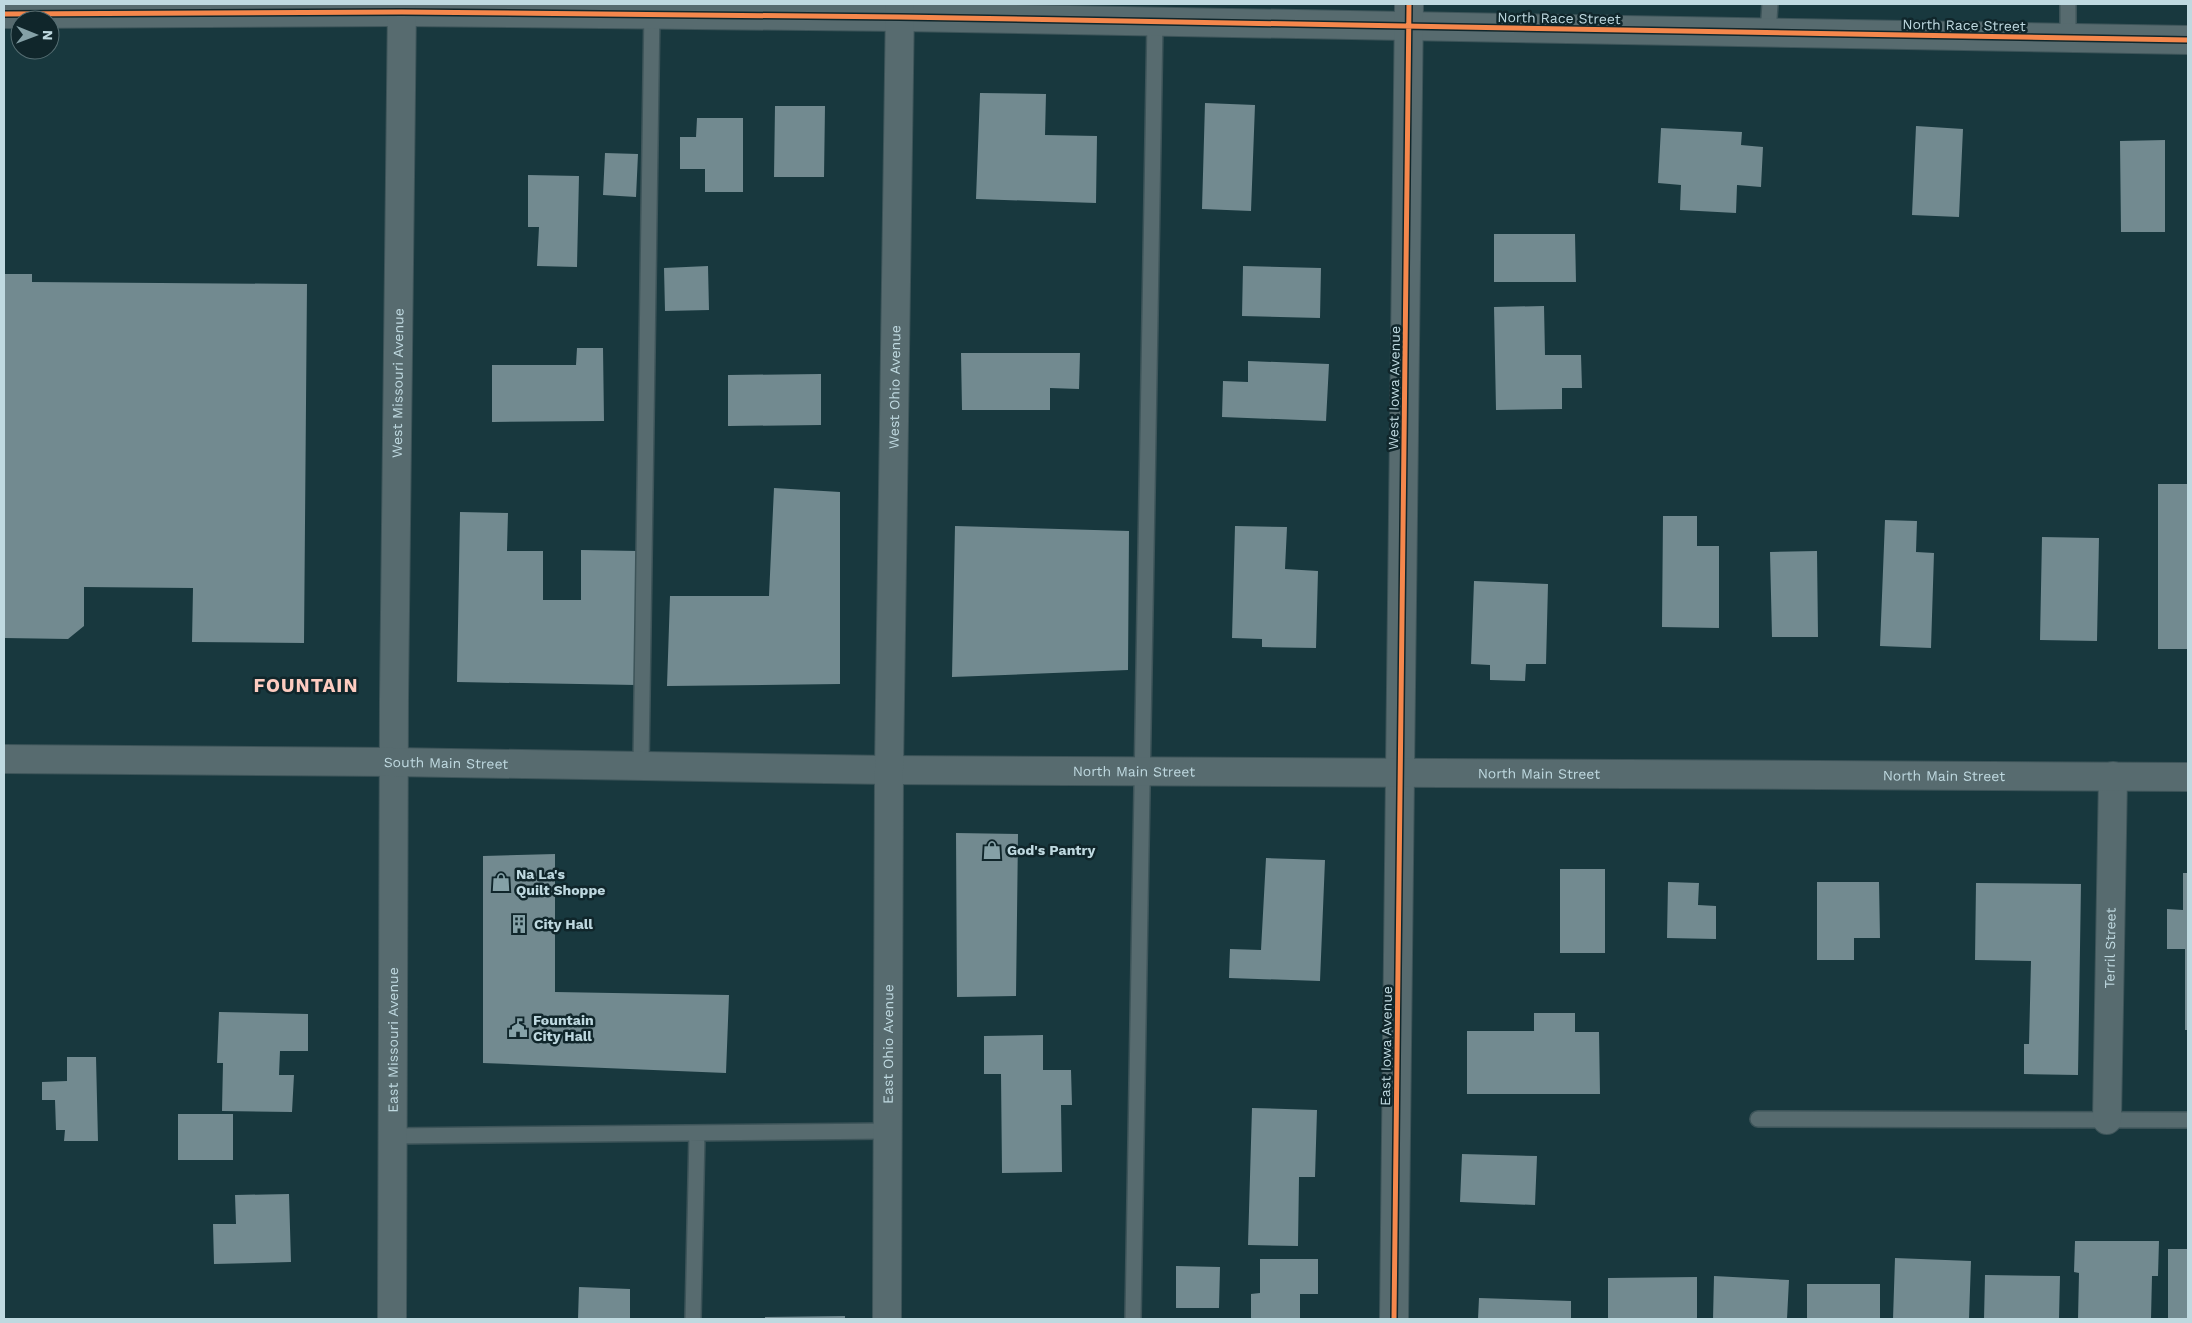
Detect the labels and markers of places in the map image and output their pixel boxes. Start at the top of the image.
shop icon: God's Pantry [981,839,1003,861]
place label: God's Pantry [1007,842,1095,858]
place label: Na La's Quilt Shoppe [516,866,605,898]
shop icon: Na La's Quilt Shoppe [490,871,512,893]
building icon: City Hall [508,913,530,935]
place label: City Hall [534,916,593,932]
place label: Fountain City Hall [533,1012,594,1044]
public building icon: Fountain City Hall [507,1017,529,1039]

